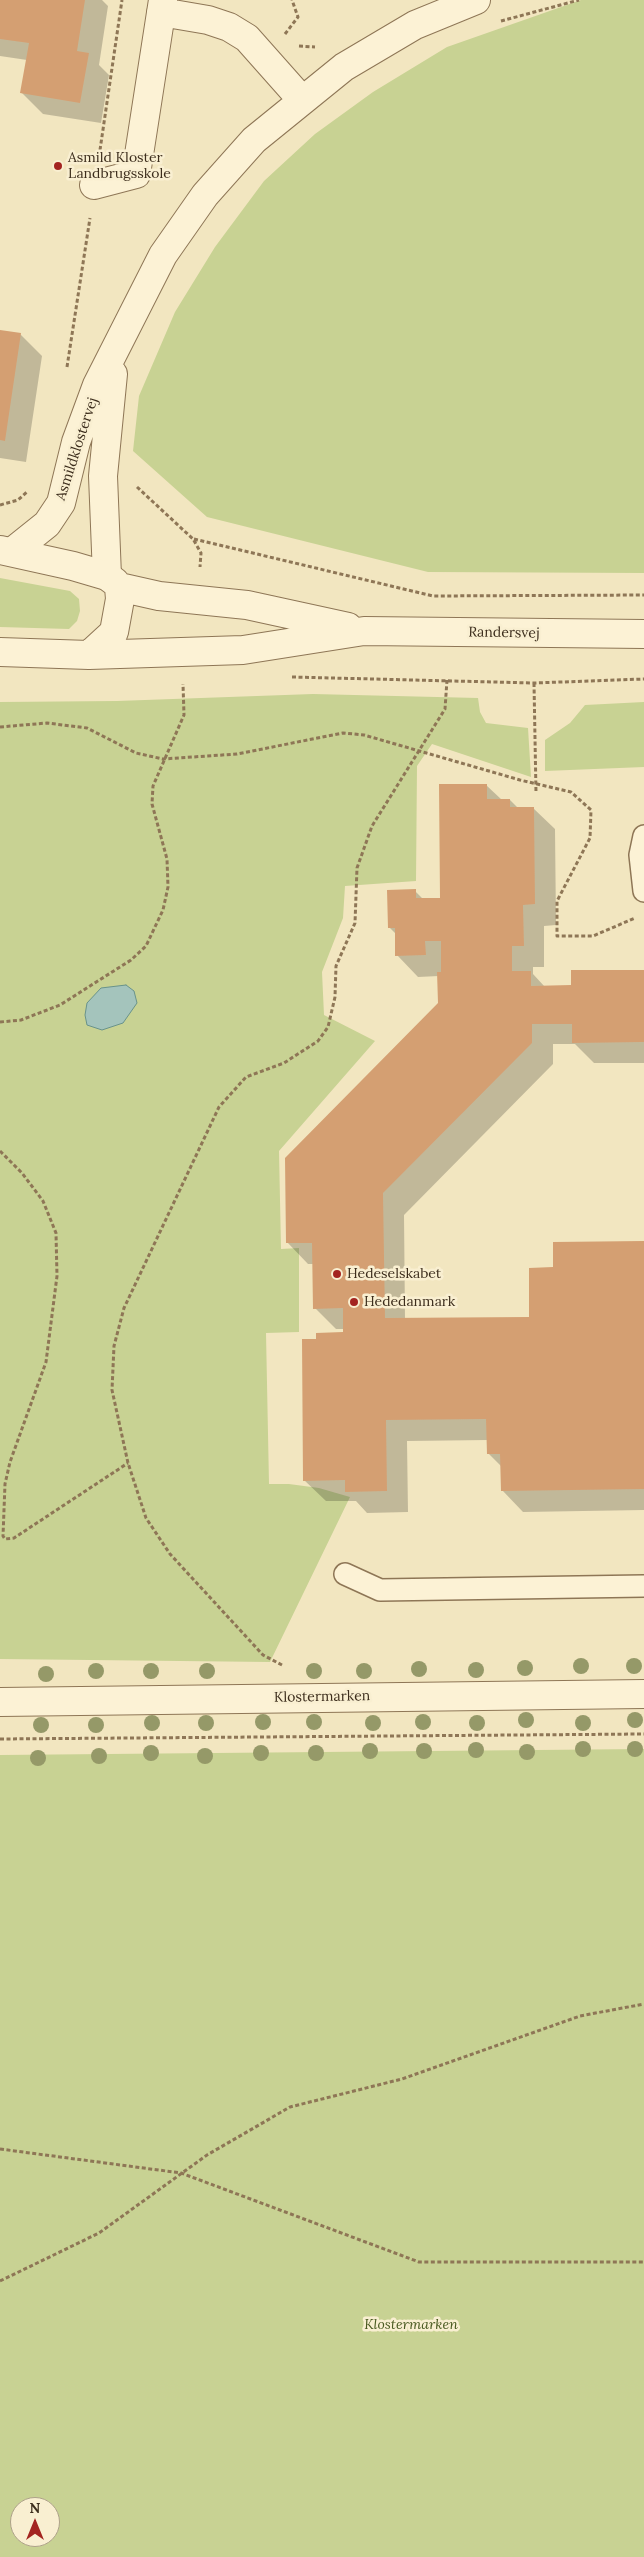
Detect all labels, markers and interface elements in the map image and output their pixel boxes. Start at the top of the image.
place label: Asmild Kloster Landbrugsskole [68,150,171,182]
marker: Asmild Kloster Landbrugsskole [52,160,64,172]
street label: Asmildklostervej [52,395,102,503]
street label: Randersvej [468,624,540,642]
place label: Hedeselskabet [347,1266,441,1282]
marker: Hedeselskabet [331,1268,343,1280]
place label: Hededanmark [364,1294,455,1310]
marker: Hededanmark [348,1296,360,1308]
street label: Klostermarken [274,1688,370,1706]
park label: Klostermarken [364,2317,458,2333]
north arrow [10,2497,60,2547]
text: N [30,2499,40,2517]

